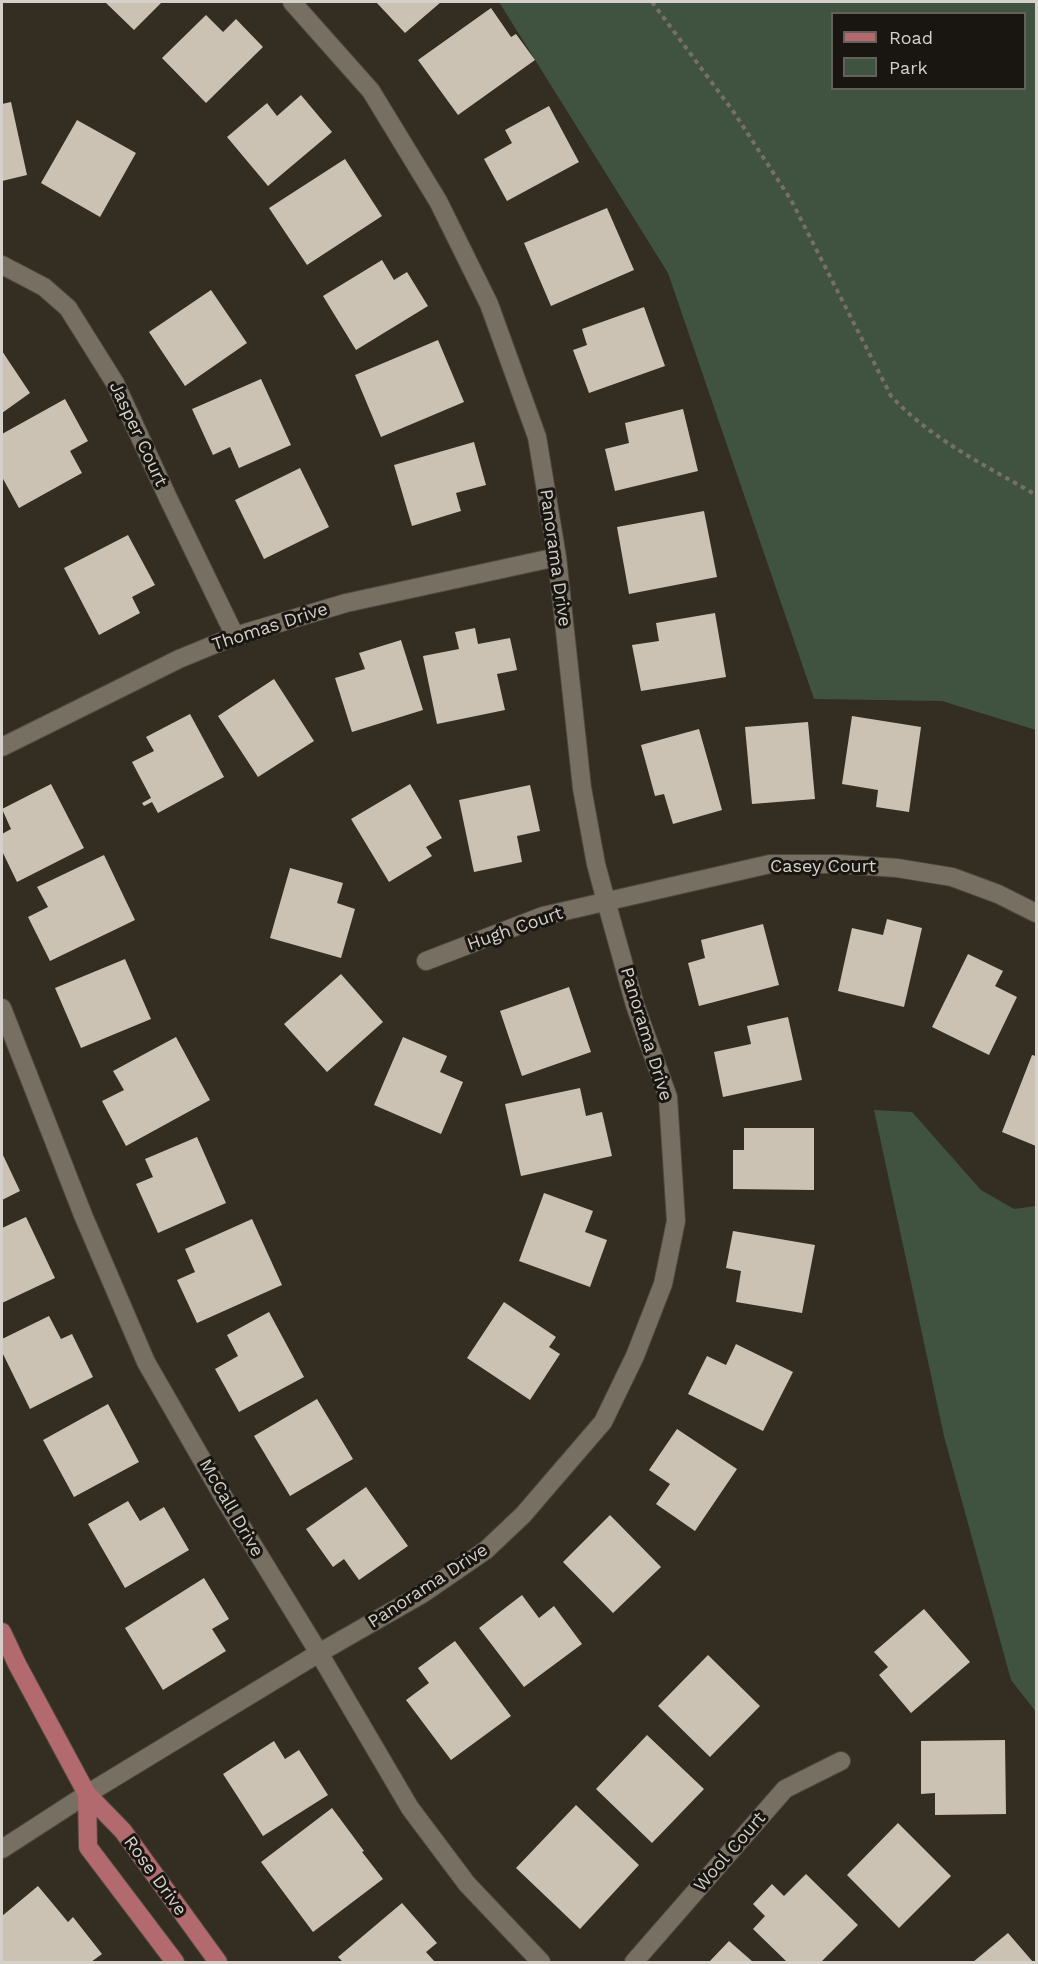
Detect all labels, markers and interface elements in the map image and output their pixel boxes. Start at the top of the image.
legend [831,12,1026,90]
text: Road [889,27,933,48]
text: Park [889,57,928,78]
street label: Jasper Court [104,378,172,490]
street label: Panorama Drive [535,488,575,628]
street label: Thomas Drive [210,598,330,656]
street label: Casey Court [770,856,876,878]
street label: Hugh Court [464,903,566,955]
street label: Panorama Drive [615,965,677,1103]
street label: McCall Drive [194,1455,268,1561]
street label: Panorama Drive [364,1539,492,1633]
street label: Wool Court [690,1808,770,1896]
street label: Rose Drive [119,1832,191,1920]

